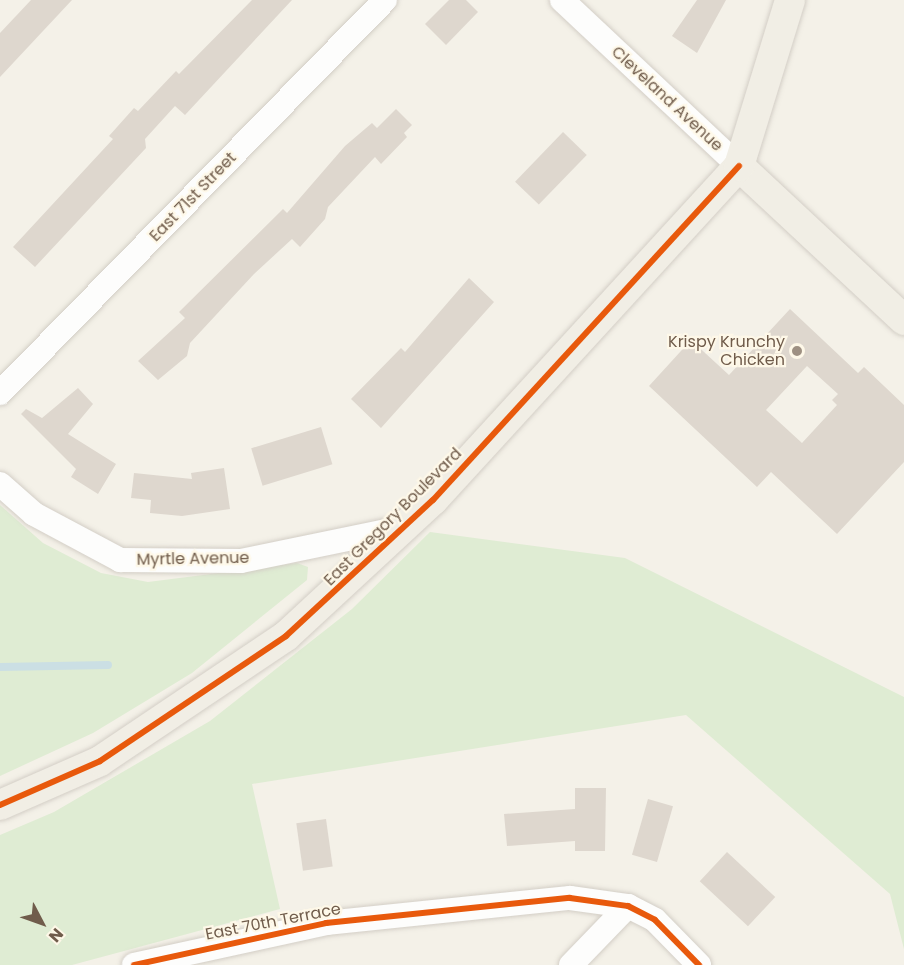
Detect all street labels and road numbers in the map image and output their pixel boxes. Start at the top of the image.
street label: Cleveland Avenue [607,42,727,156]
street label: East 71st Street [146,148,240,246]
street label: East Gregory Boulevard [320,444,466,590]
street label: Myrtle Avenue [136,548,250,570]
street label: East 70th Terrace [204,899,342,945]

